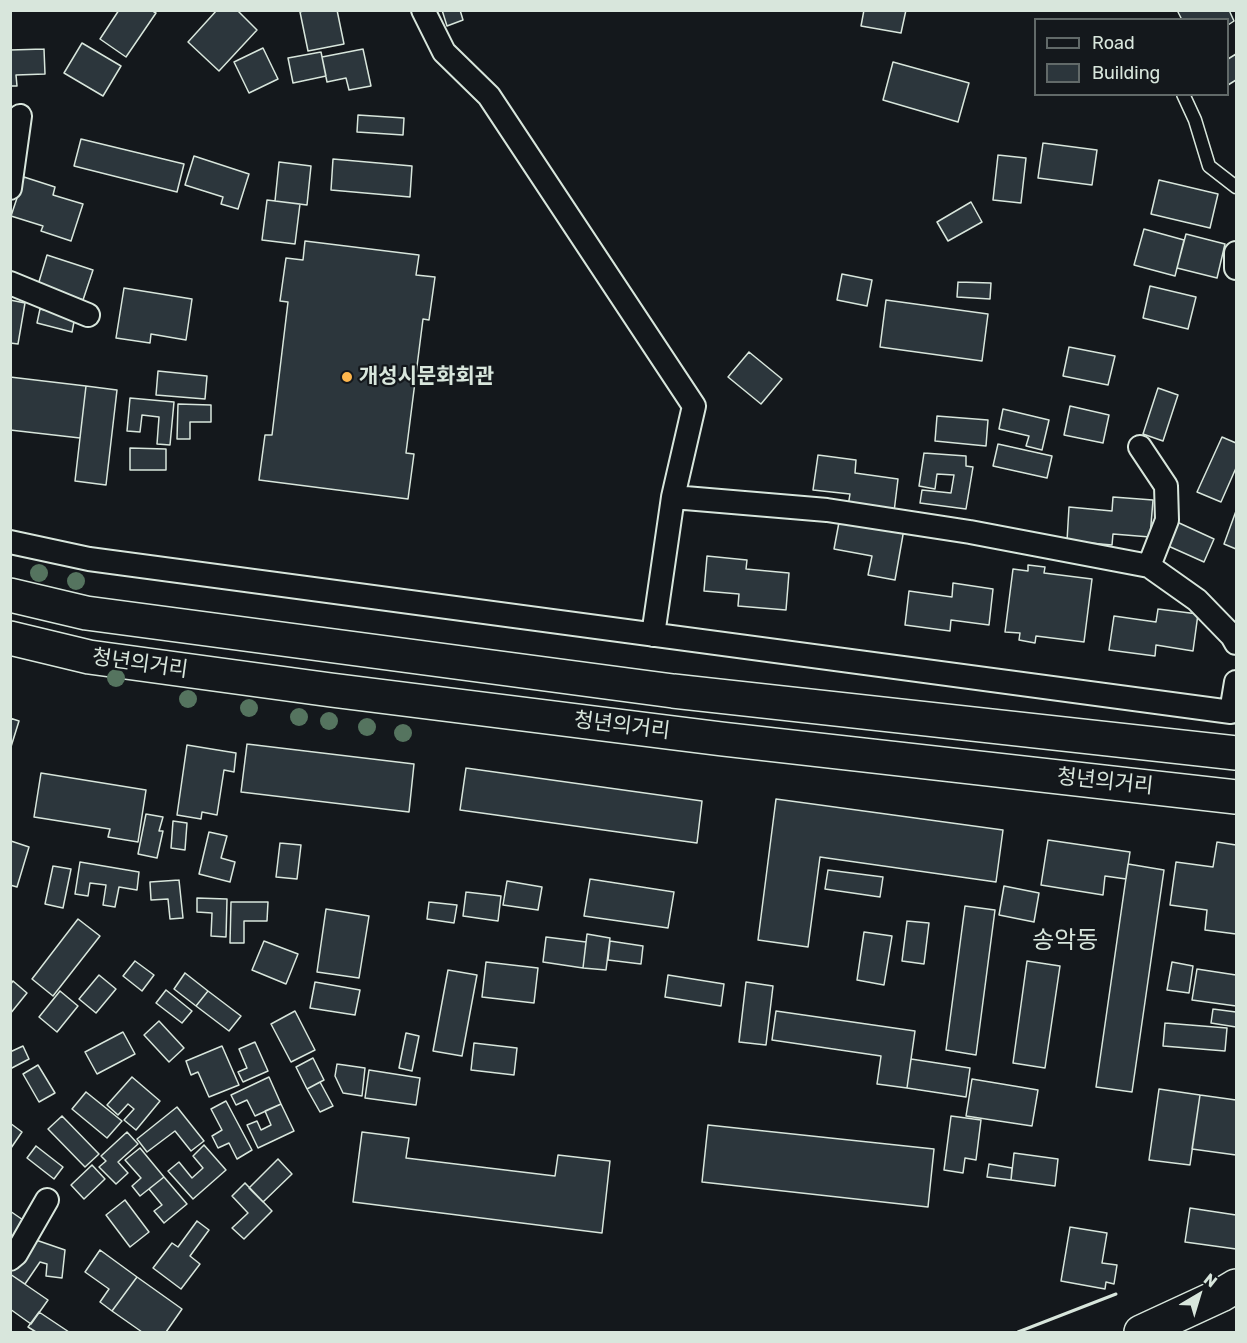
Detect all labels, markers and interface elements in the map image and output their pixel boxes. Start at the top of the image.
legend [1034,18,1229,96]
text: Road [1092,32,1135,54]
text: Building [1092,62,1160,84]
place label: 개성시문화회관 [359,364,494,390]
marker: 개성시문화회관 [340,370,354,384]
street label: 청년의거리 [90,645,190,683]
street label: 청년의거리 [573,708,671,744]
street label: 청년의거리 [1056,764,1154,800]
district label: 송악동 [1032,927,1098,955]
north arrow [1169,1265,1229,1325]
text: N [1200,1269,1221,1291]

